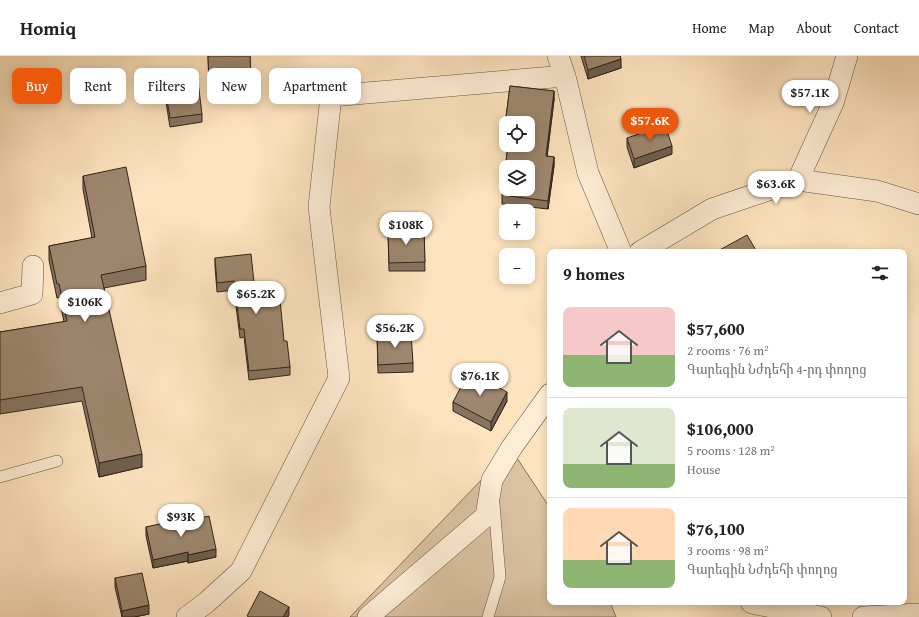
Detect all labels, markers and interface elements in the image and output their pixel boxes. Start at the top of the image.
text: Homiq [20,14,76,42]
text: Home [692,18,727,38]
text: Map [749,18,774,38]
text: About [796,18,832,38]
text: Contact [854,18,899,38]
chip: Buy [12,68,62,104]
chip: Rent [70,68,126,104]
chip: Filters [134,68,199,104]
chip: New [207,68,261,104]
chip: Apartment [269,68,361,104]
pin: $57.1K [777,80,843,114]
text: $57.1K [791,83,829,102]
pin: $57.6K [617,108,683,142]
text: $57.6K [631,111,669,130]
map controls [499,116,535,284]
button: locate [499,116,535,152]
button: layers [499,160,535,196]
pin: $63.6K [743,171,809,205]
text: $63.6K [757,174,795,193]
button: + [499,204,535,240]
pin: $108K [378,212,434,246]
text: $108K [388,215,424,234]
button: − [499,248,535,284]
text: 9 homes [563,261,625,286]
icon: filters [869,262,891,284]
pin: $65.2K [223,281,289,315]
text: $65.2K [237,284,275,303]
pin: $106K [57,289,113,323]
text: $106K [67,292,103,311]
pin: $56.2K [362,315,428,349]
text: $57,600 [687,316,745,341]
text: $56.2K [376,318,414,337]
icon: home [595,323,643,371]
text: 2 rooms · 76 m² [687,341,769,360]
text: Գարեգին Նժդեհի 4-րդ փողոց [687,360,867,379]
pin: $76.1K [447,363,513,397]
text: $76.1K [461,366,499,385]
text: $106,000 [687,416,753,441]
icon: home [595,424,643,472]
text: 5 rooms · 128 m² [687,441,775,460]
text: House [687,460,721,479]
pin: $93K [157,504,205,538]
text: $93K [167,507,195,526]
text: $76,100 [687,516,745,541]
icon: home [595,524,643,572]
text: 3 rooms · 98 m² [687,541,769,560]
text: Գարեգին Նժդեհի փողոց [687,560,838,579]

